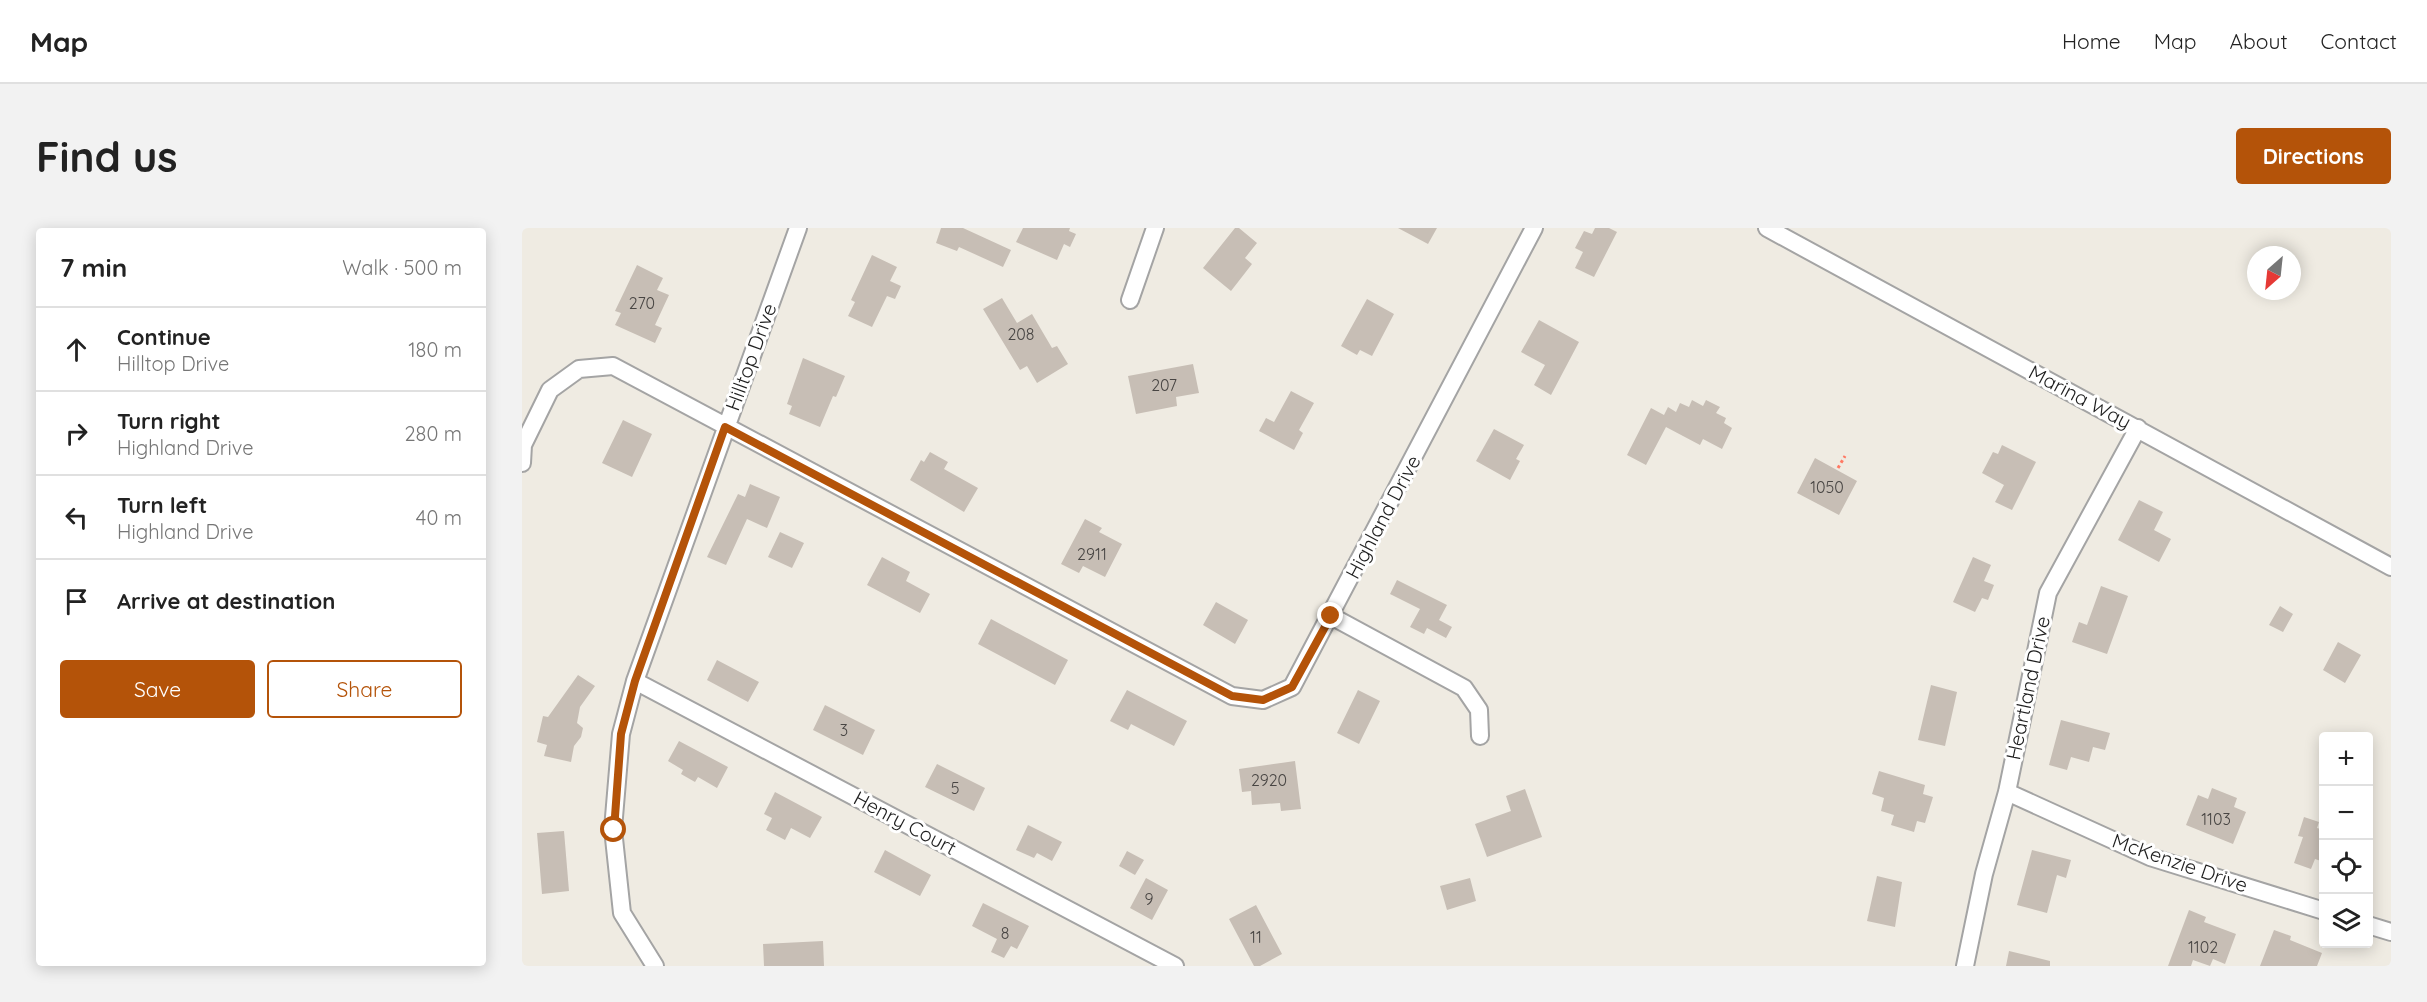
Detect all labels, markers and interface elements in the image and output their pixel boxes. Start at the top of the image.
text: Map [30,24,88,59]
text: Home [2062,28,2121,54]
text: Map [2154,28,2197,54]
text: About [2230,28,2288,54]
text: Contact [2321,28,2397,54]
button: Directions [2236,128,2391,184]
text: Find us [36,130,178,183]
north arrow [2247,246,2301,300]
text: 7 min [60,251,127,284]
text: Walk · 500 m [342,255,462,280]
house number: 270 [629,293,655,313]
street label: Hilltop Drive [720,300,781,414]
text: Continue [117,323,211,351]
house number: 208 [1007,324,1035,344]
icon: ahead [60,333,93,366]
text: 180 m [408,337,462,362]
text: Hilltop Drive [117,351,229,376]
street label: Marina Way [2025,359,2136,434]
house number: 207 [1151,375,1177,395]
text: Turn right [117,407,221,435]
icon: right [60,417,93,450]
text: 280 m [405,421,462,446]
text: Highland Drive [117,435,254,460]
street label: Highland Drive [1339,451,1426,583]
house number: 1050 [1810,477,1844,497]
text: Turn left [117,491,207,519]
icon: left [60,501,93,534]
text: 40 m [416,505,462,530]
text: Highland Drive [117,519,254,544]
house number: 2911 [1077,544,1107,564]
icon: arrive [60,585,93,618]
text: Arrive at destination [117,587,335,615]
route end [1317,602,1343,628]
street label: Heartland Drive [2000,614,2055,762]
button: Save [60,660,255,718]
button: Share [267,660,462,718]
house number: 3 [840,720,848,740]
map controls [2319,732,2373,948]
button: + [2319,732,2373,786]
house number: 2920 [1251,770,1287,790]
house number: 5 [951,778,959,798]
street label: Henry Court [850,785,961,860]
button: − [2319,786,2373,840]
house number: 1103 [2201,809,2231,829]
route start [600,816,626,842]
street label: McKenzie Drive [2109,828,2251,897]
button: locate [2319,840,2373,894]
house number: 9 [1145,889,1154,909]
button: layers [2319,894,2373,948]
house number: 8 [1001,923,1009,943]
house number: 11 [1250,927,1262,947]
house number: 1102 [2188,937,2218,957]

